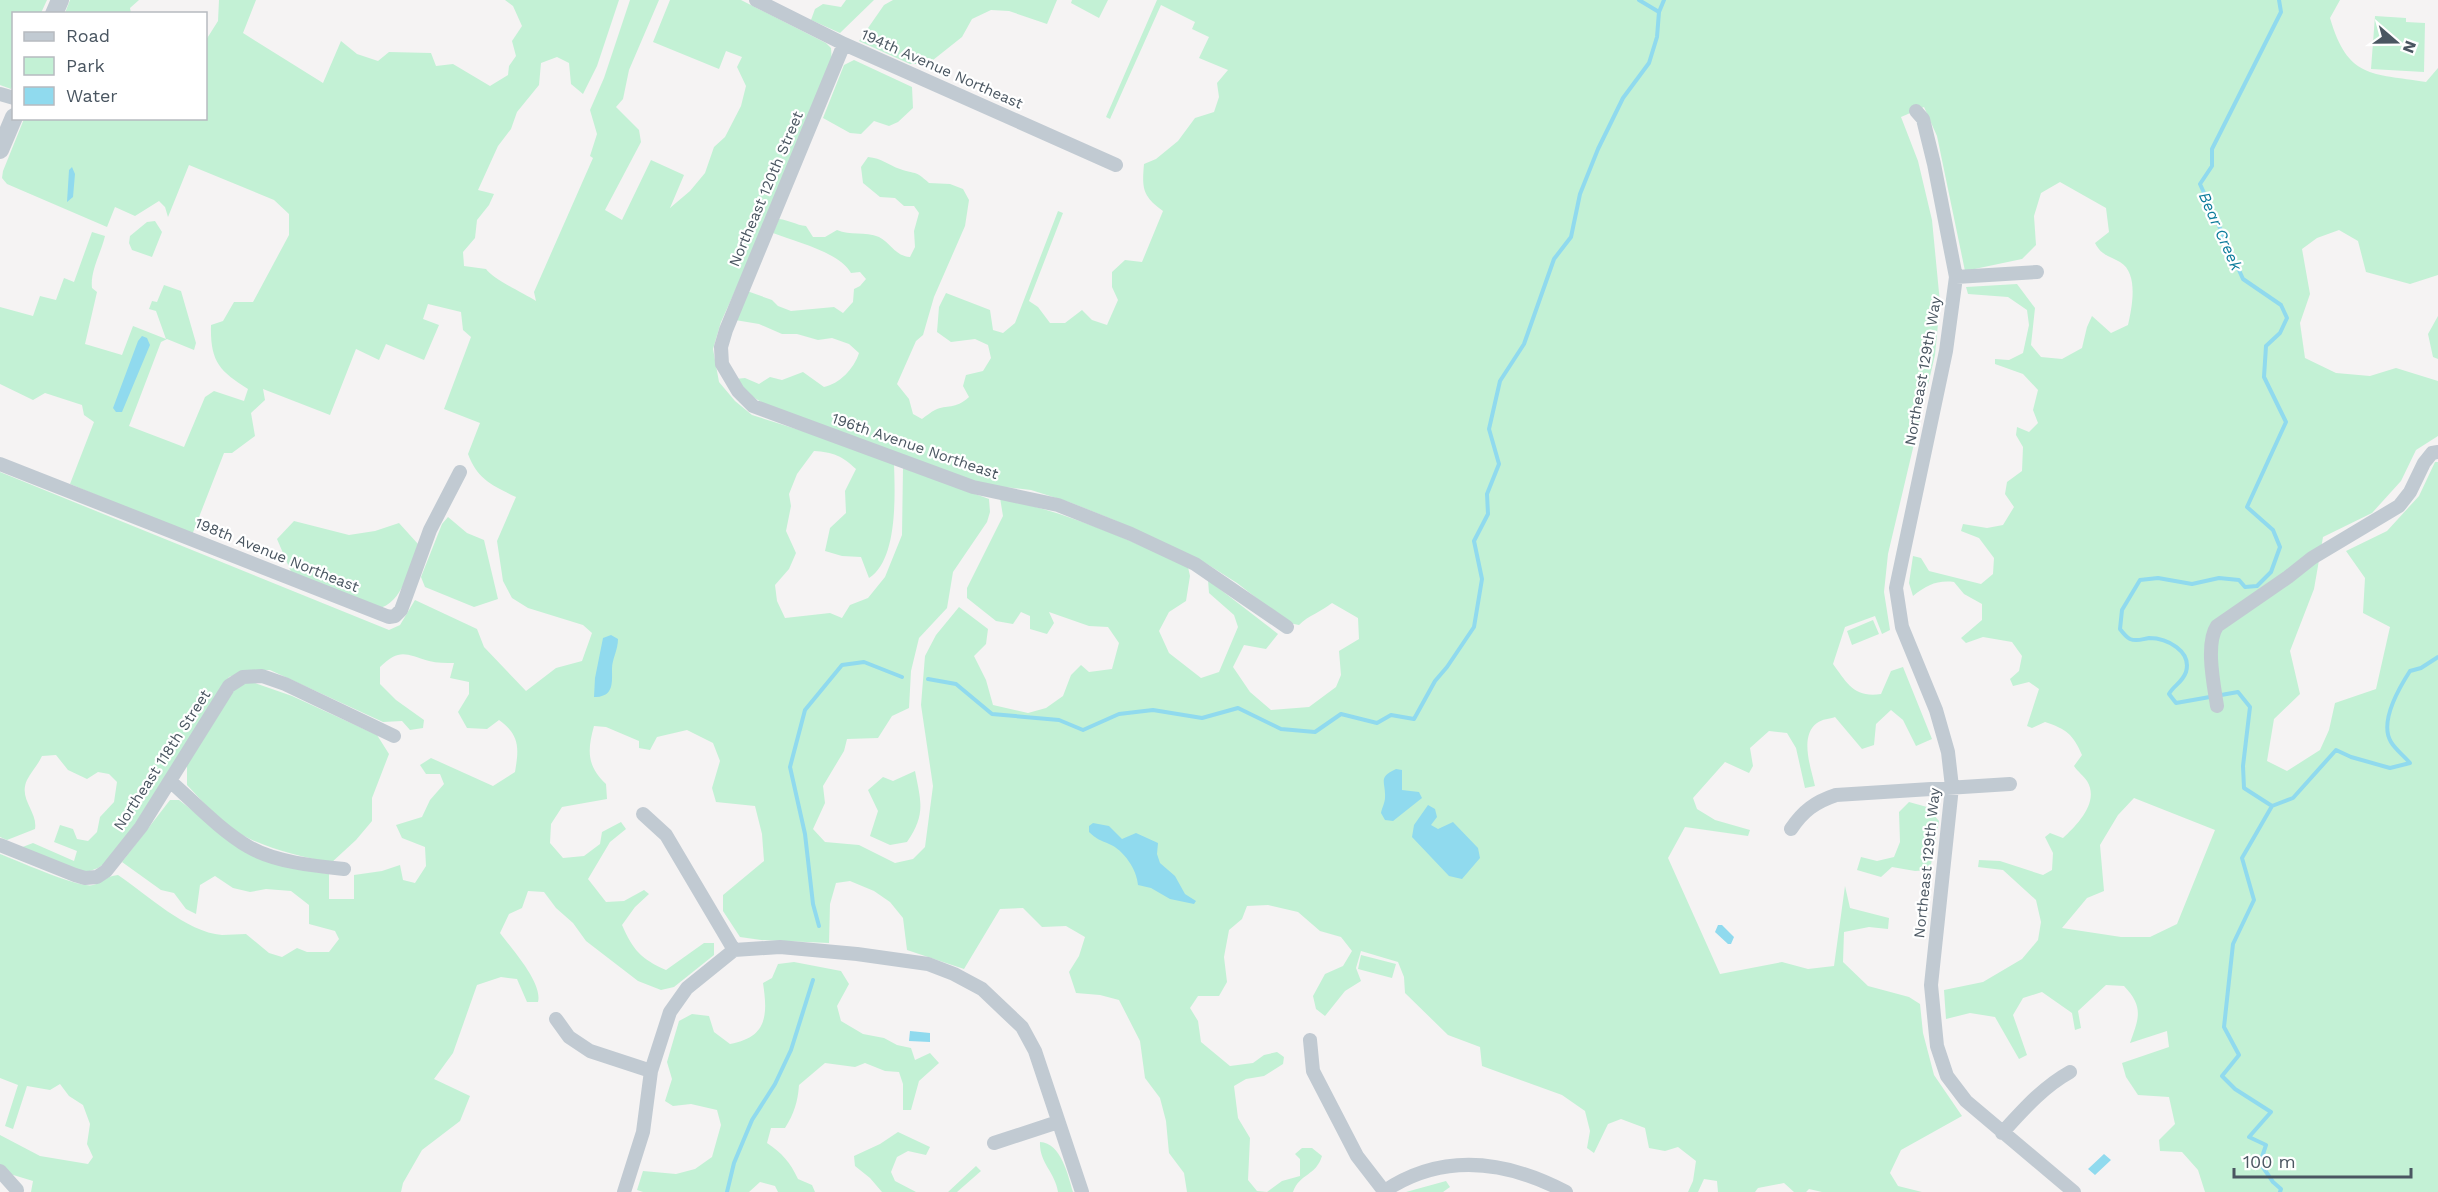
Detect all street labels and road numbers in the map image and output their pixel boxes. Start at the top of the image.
street label: 194th Avenue Northeast [858,25,1026,113]
street label: Northeast 120th Street [725,108,807,269]
street label: Northeast 129th Way [1901,295,1945,447]
street label: 196th Avenue Northeast [829,409,1001,483]
street label: 198th Avenue Northeast [192,514,362,596]
street label: Northeast 118th Street [110,686,215,834]
street label: Northeast 129th Way [1910,787,1944,939]

